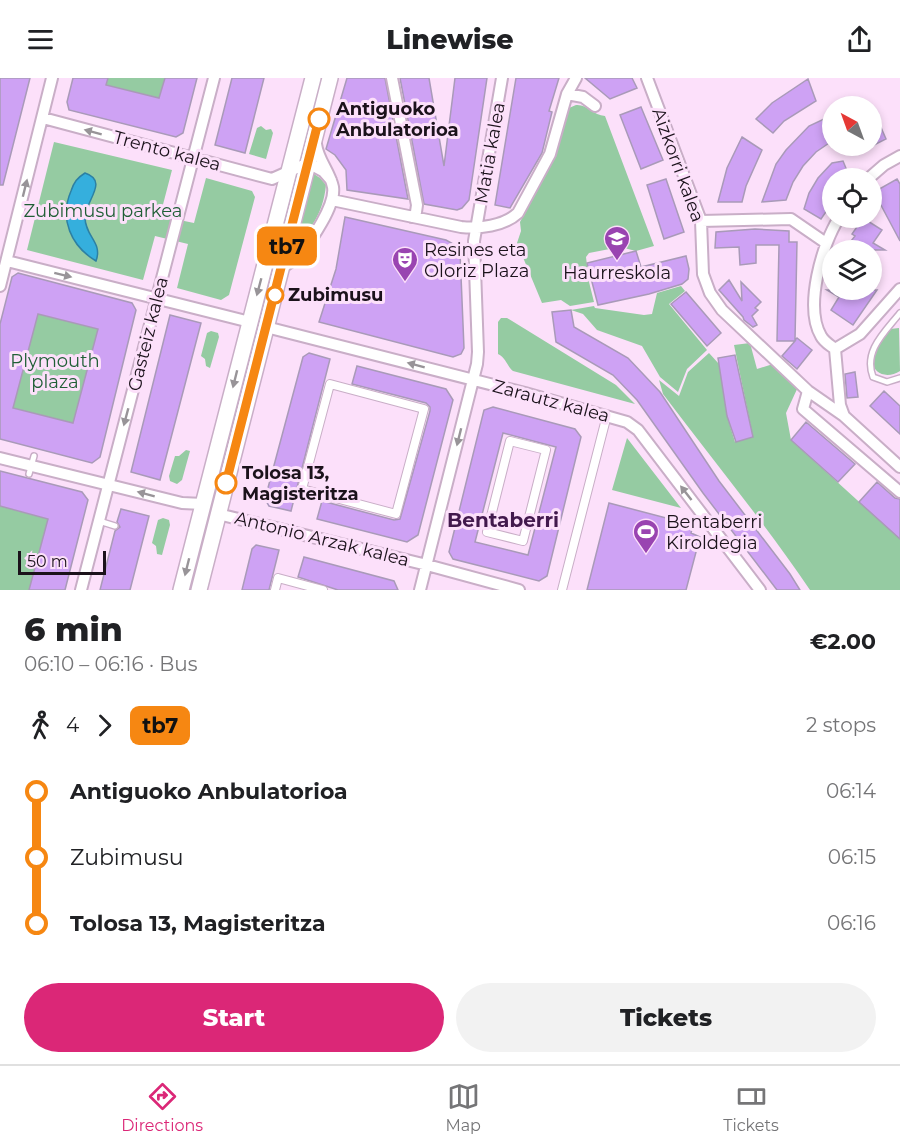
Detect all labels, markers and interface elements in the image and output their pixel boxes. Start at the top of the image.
icon: menu [24,23,57,56]
text: Linewise [386,23,514,56]
icon: share [843,23,876,56]
north arrow [822,96,882,156]
map controls [822,96,882,300]
place label: Antiguoko Anbulatorioa [335,98,459,141]
street label: Matia kalea [470,101,510,205]
street label: Aizkorri kalea [647,105,709,225]
marker: Antiguoko Anbulatorioa [308,108,330,130]
one-way arrow [84,126,102,136]
street label: Trento kalea [111,126,223,176]
button: locate [822,168,882,228]
one-way arrow [21,179,30,197]
park label: Zubimusu parkea [24,200,182,222]
school or university icon: Haurreskola [602,224,632,262]
line badge: tb7 [252,226,322,266]
text: tb7 [269,234,305,259]
place label: Resines eta Oloriz Plaza [424,239,529,282]
button: layers [822,240,882,300]
theatre icon: Resines eta Oloriz Plaza [390,245,420,283]
place label: Haurreskola [563,262,671,284]
one-way arrow [54,271,73,281]
street label: Gasteiz kalea [123,274,173,394]
one-way arrow [254,278,263,296]
place label: Zubimusu [288,284,383,306]
marker: Zubimusu [266,286,284,304]
park label: Plymouth plaza [10,350,100,393]
one-way arrow [407,360,425,370]
one-way arrow [230,369,240,388]
street label: Zarautz kalea [490,375,612,427]
one-way arrow [121,408,131,426]
one-way arrow [453,428,463,446]
place label: Tolosa 13, Magisteritza [242,462,359,505]
marker: Tolosa 13, Magisteritza [215,472,237,494]
one-way arrow [680,486,692,502]
one-way arrow [137,488,155,498]
street label: Antonio Arzak kalea [232,507,412,571]
district label: Bentaberri [447,508,559,532]
place label: Bentaberri Kiroldegia [666,511,762,554]
sports icon: Bentaberri Kiroldegia [631,517,661,555]
scale bar [18,548,106,576]
text: 50 m [27,552,68,571]
one-way arrow [181,558,191,577]
text: 6 min [24,609,123,649]
text: €2.00 [810,628,876,655]
text: 06:10 – 06:16 · Bus [24,652,197,676]
icon: walk [24,709,57,742]
icon: forward [88,709,121,742]
text: 4 [66,713,79,737]
text: tb7 [142,713,178,738]
text: 2 stops [806,713,876,737]
text: Antiguoko Anbulatorioa [70,778,348,805]
text: 06:14 [826,779,876,803]
text: Zubimusu [70,844,183,871]
text: 06:15 [828,845,876,869]
text: Tolosa 13, Magisteritza [70,910,326,937]
text: 06:16 [827,911,876,935]
button: Start [24,983,444,1052]
button: Tickets [456,983,876,1052]
tab: Directions [121,1080,203,1135]
tab: Map [445,1080,481,1135]
tab: Tickets [723,1080,779,1135]

